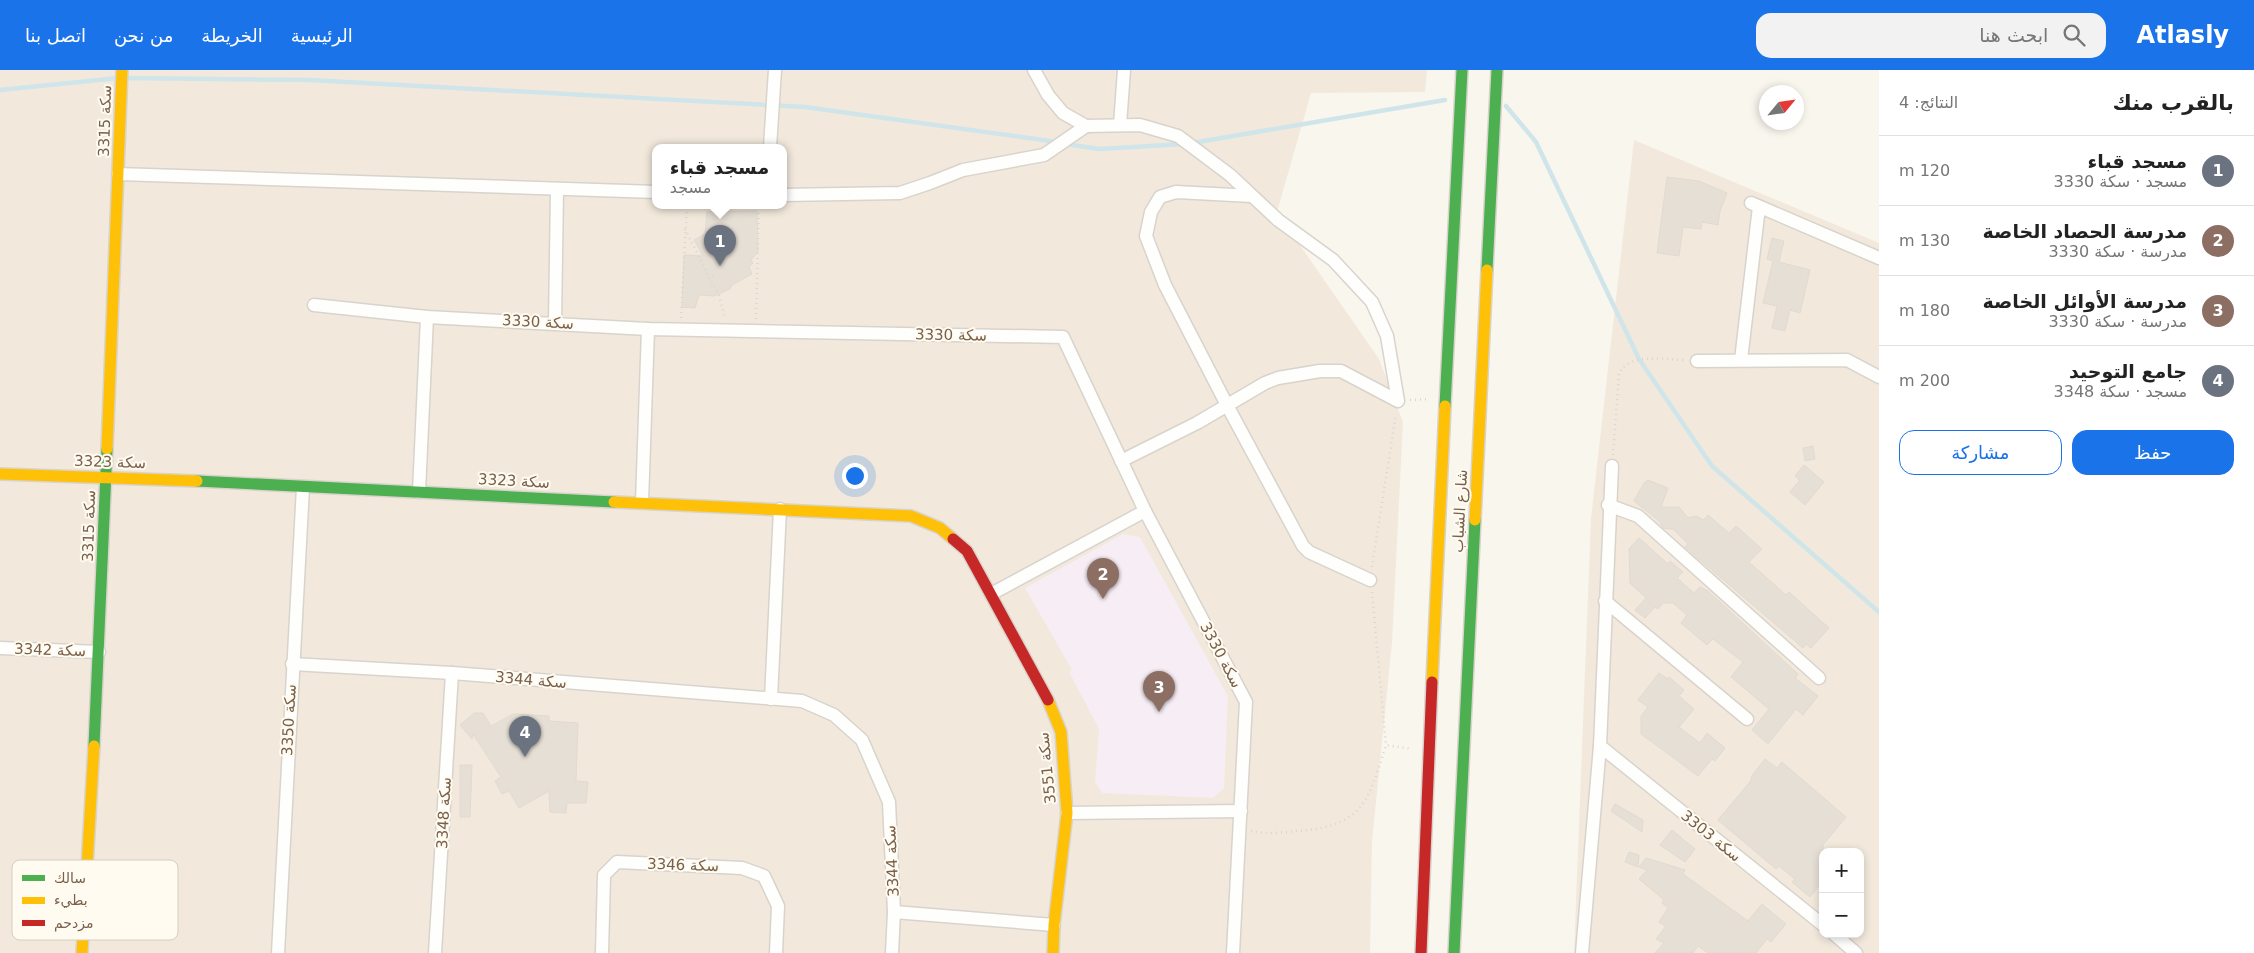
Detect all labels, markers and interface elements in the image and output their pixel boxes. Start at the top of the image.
search box [1756,13,2106,58]
icon: search [2060,21,2088,49]
text: Atlasly [2136,21,2229,49]
text: ابحث هنا [1979,24,2048,46]
text: اتصل بنا [25,25,86,46]
text: من نحن [114,25,173,46]
text: الخريطة [201,25,263,46]
text: الرئيسية [291,25,353,46]
street label: سكة 3315 [95,85,115,157]
north arrow [1759,85,1804,130]
text: بالقرب منك [2113,91,2234,115]
text: النتائج: 4 [1899,93,1958,112]
popup [652,144,787,209]
text: مسجد قباء [2088,150,2187,172]
text: مسجد قباء [670,156,769,178]
text: 120 m [1899,161,1950,180]
text: 1 [2212,161,2224,180]
text: مسجد · سكة 3330 [2054,172,2187,191]
text: مسجد [670,178,711,197]
text: مدرسة الحصاد الخاصة [1983,220,2187,242]
pin: 1 [704,225,736,266]
text: 130 m [1899,231,1950,250]
text: 2 [2212,231,2224,250]
text: مدرسة · سكة 3330 [2048,242,2187,261]
text: مدرسة الأوائل الخاصة [1982,290,2187,312]
text: 180 m [1899,301,1950,320]
text: 3 [2212,301,2224,320]
street label: سكة 3330 [502,311,574,333]
text: مدرسة · سكة 3330 [2048,312,2187,331]
street label: سكة 3330 [915,325,987,345]
text: جامع التوحيد [2069,360,2187,382]
text: 200 m [1899,371,1950,390]
text: 4 [2212,371,2224,390]
text: مسجد · سكة 3348 [2054,382,2187,401]
button: مشاركة [1899,430,2062,475]
button: حفظ [2072,430,2234,475]
street label: سكة 3323 [74,452,146,472]
your location [842,463,868,489]
street label: شارع الشباب [1449,469,1471,553]
street label: سكة 3323 [478,470,550,492]
street label: سكة 3315 [79,490,99,562]
pin: 2 [1087,558,1119,599]
street label: سكة 3330 [1196,619,1246,691]
street label: سكة 3342 [14,640,86,660]
street label: سكة 3344 [494,668,568,692]
pin: 3 [1143,671,1175,712]
street label: سكة 3350 [278,684,300,756]
pin: 4 [509,716,541,757]
street label: سكة 3551 [1034,731,1060,805]
street label: سكة 3348 [433,777,455,849]
street label: سكة 3303 [1677,806,1745,866]
street label: سكة 3344 [881,825,903,897]
map controls [1819,848,1864,938]
button: + [1819,848,1864,893]
street label: سكة 3346 [647,855,719,875]
legend [12,860,178,940]
text: سالك [54,870,86,886]
text: بطيء [54,892,88,909]
button: − [1819,893,1864,938]
text: مزدحم [54,915,93,932]

